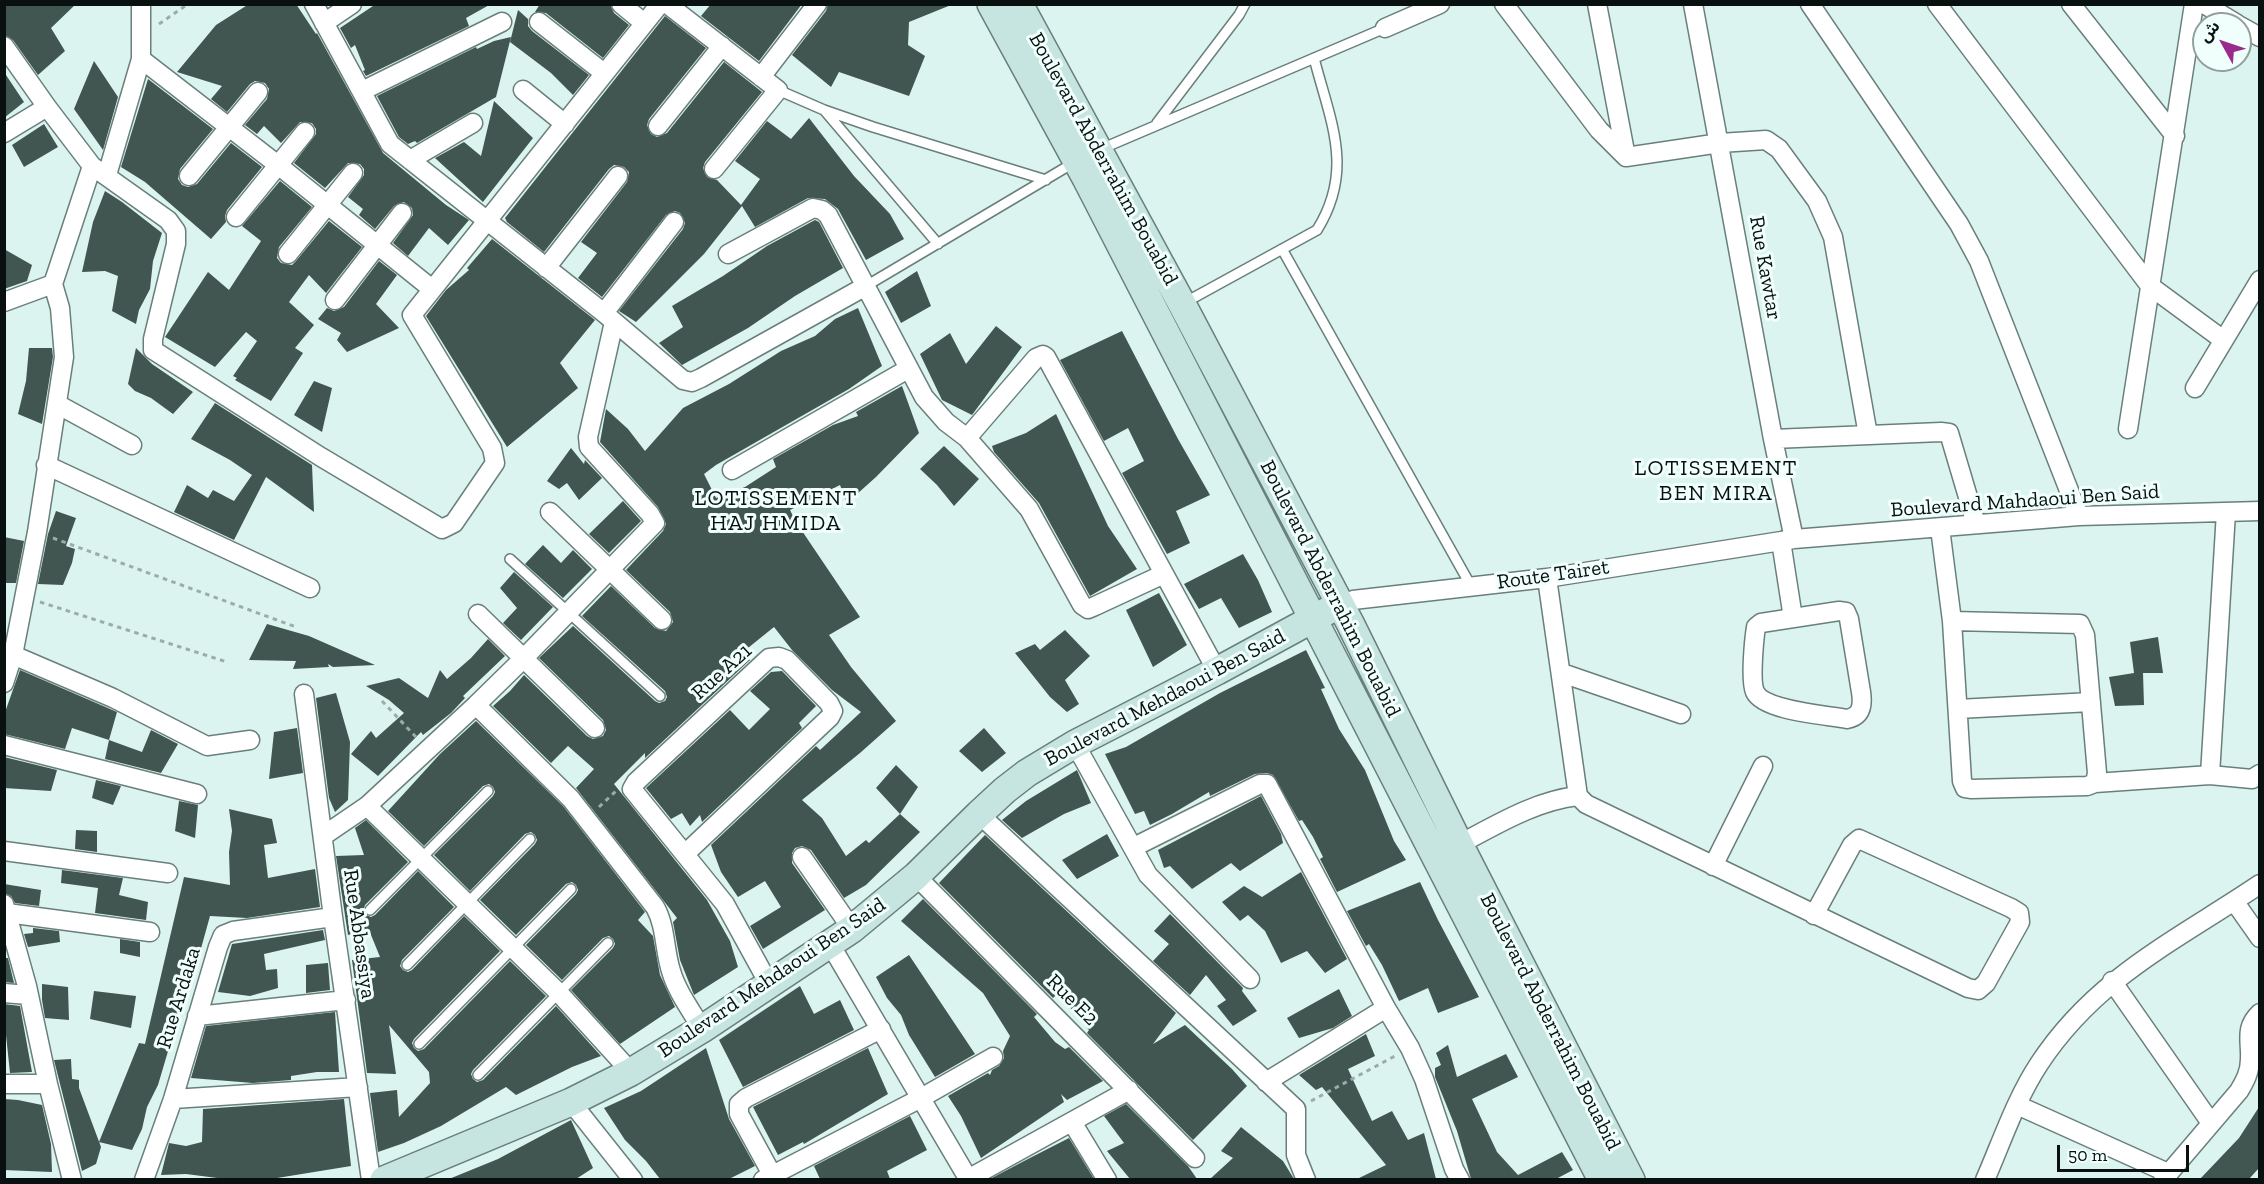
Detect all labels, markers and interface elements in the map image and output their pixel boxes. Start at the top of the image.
north arrow [2192,12,2252,72]
text: ش [2195,17,2224,46]
street label: Boulevard Abderrahim Bouabid [1023,28,1183,290]
street label: Rue Kawtar [1743,214,1787,322]
street label: Boulevard Abderrahim Bouabid [1254,456,1406,722]
district label: LOTISSEMENT BEN MIRA [1634,456,1798,508]
street label: Boulevard Mahdaoui Ben Said [1890,479,2160,523]
district label: LOTISSEMENT HAJ HMIDA [694,486,858,538]
street label: Route Tairet [1495,555,1611,595]
street label: Boulevard Mehdaoui Ben Said [1040,624,1290,772]
street label: Rue A21 [687,639,757,705]
street label: Rue Abbassiya [337,868,381,1000]
street label: Boulevard Abderrahim Bouabid [1474,889,1626,1155]
street label: Boulevard Mehdaoui Ben Said [653,892,891,1064]
street label: Rue Ardaka [152,944,206,1052]
street label: Rue E2 [1041,969,1103,1031]
scale bar [2060,1133,2192,1171]
text: 50 m [2068,1144,2107,1166]

